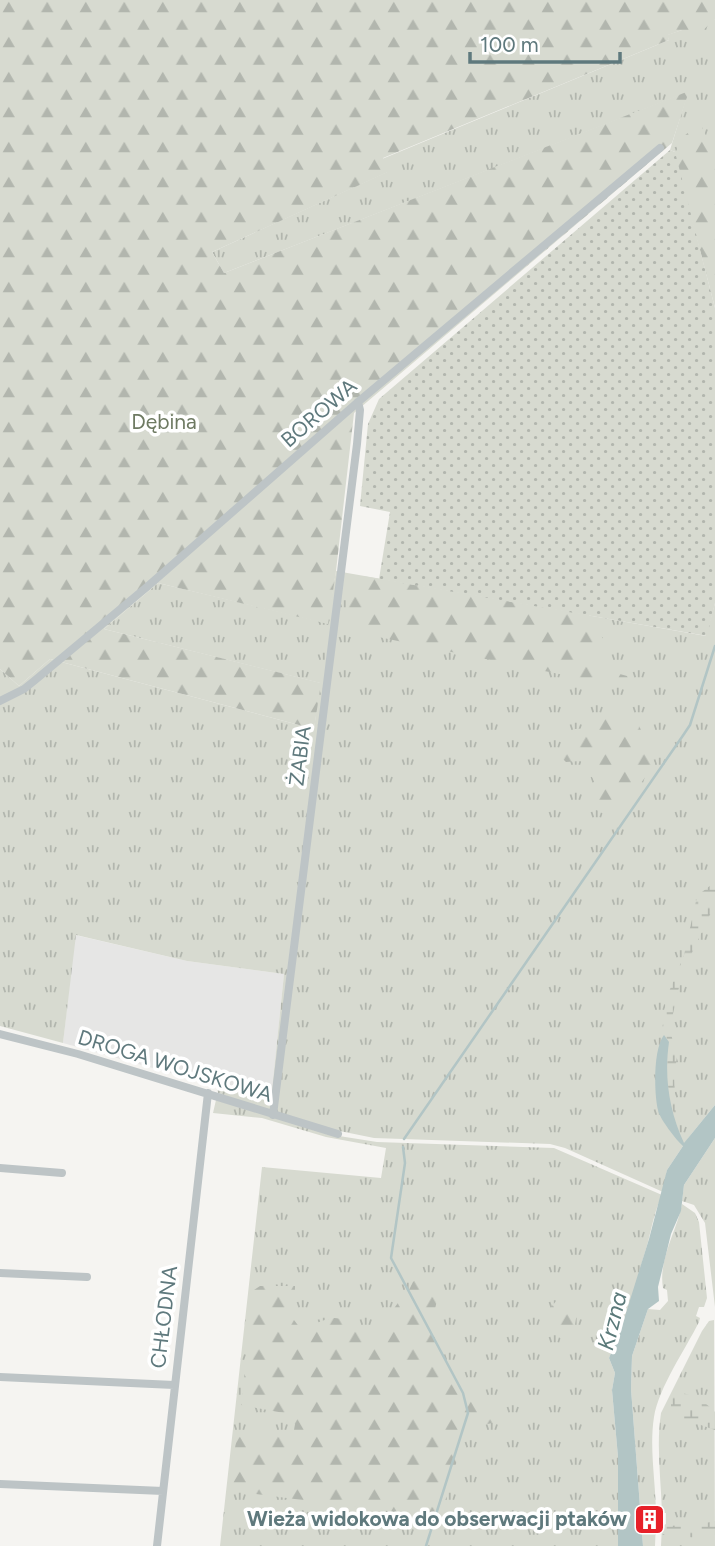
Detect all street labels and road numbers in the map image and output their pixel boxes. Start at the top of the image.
street label: BOROWA [276,373,362,452]
street label: ŻABIA [283,724,316,787]
street label: DROGA WOJSKOWA [75,1024,275,1107]
street label: CHŁODNA [145,1264,182,1370]

